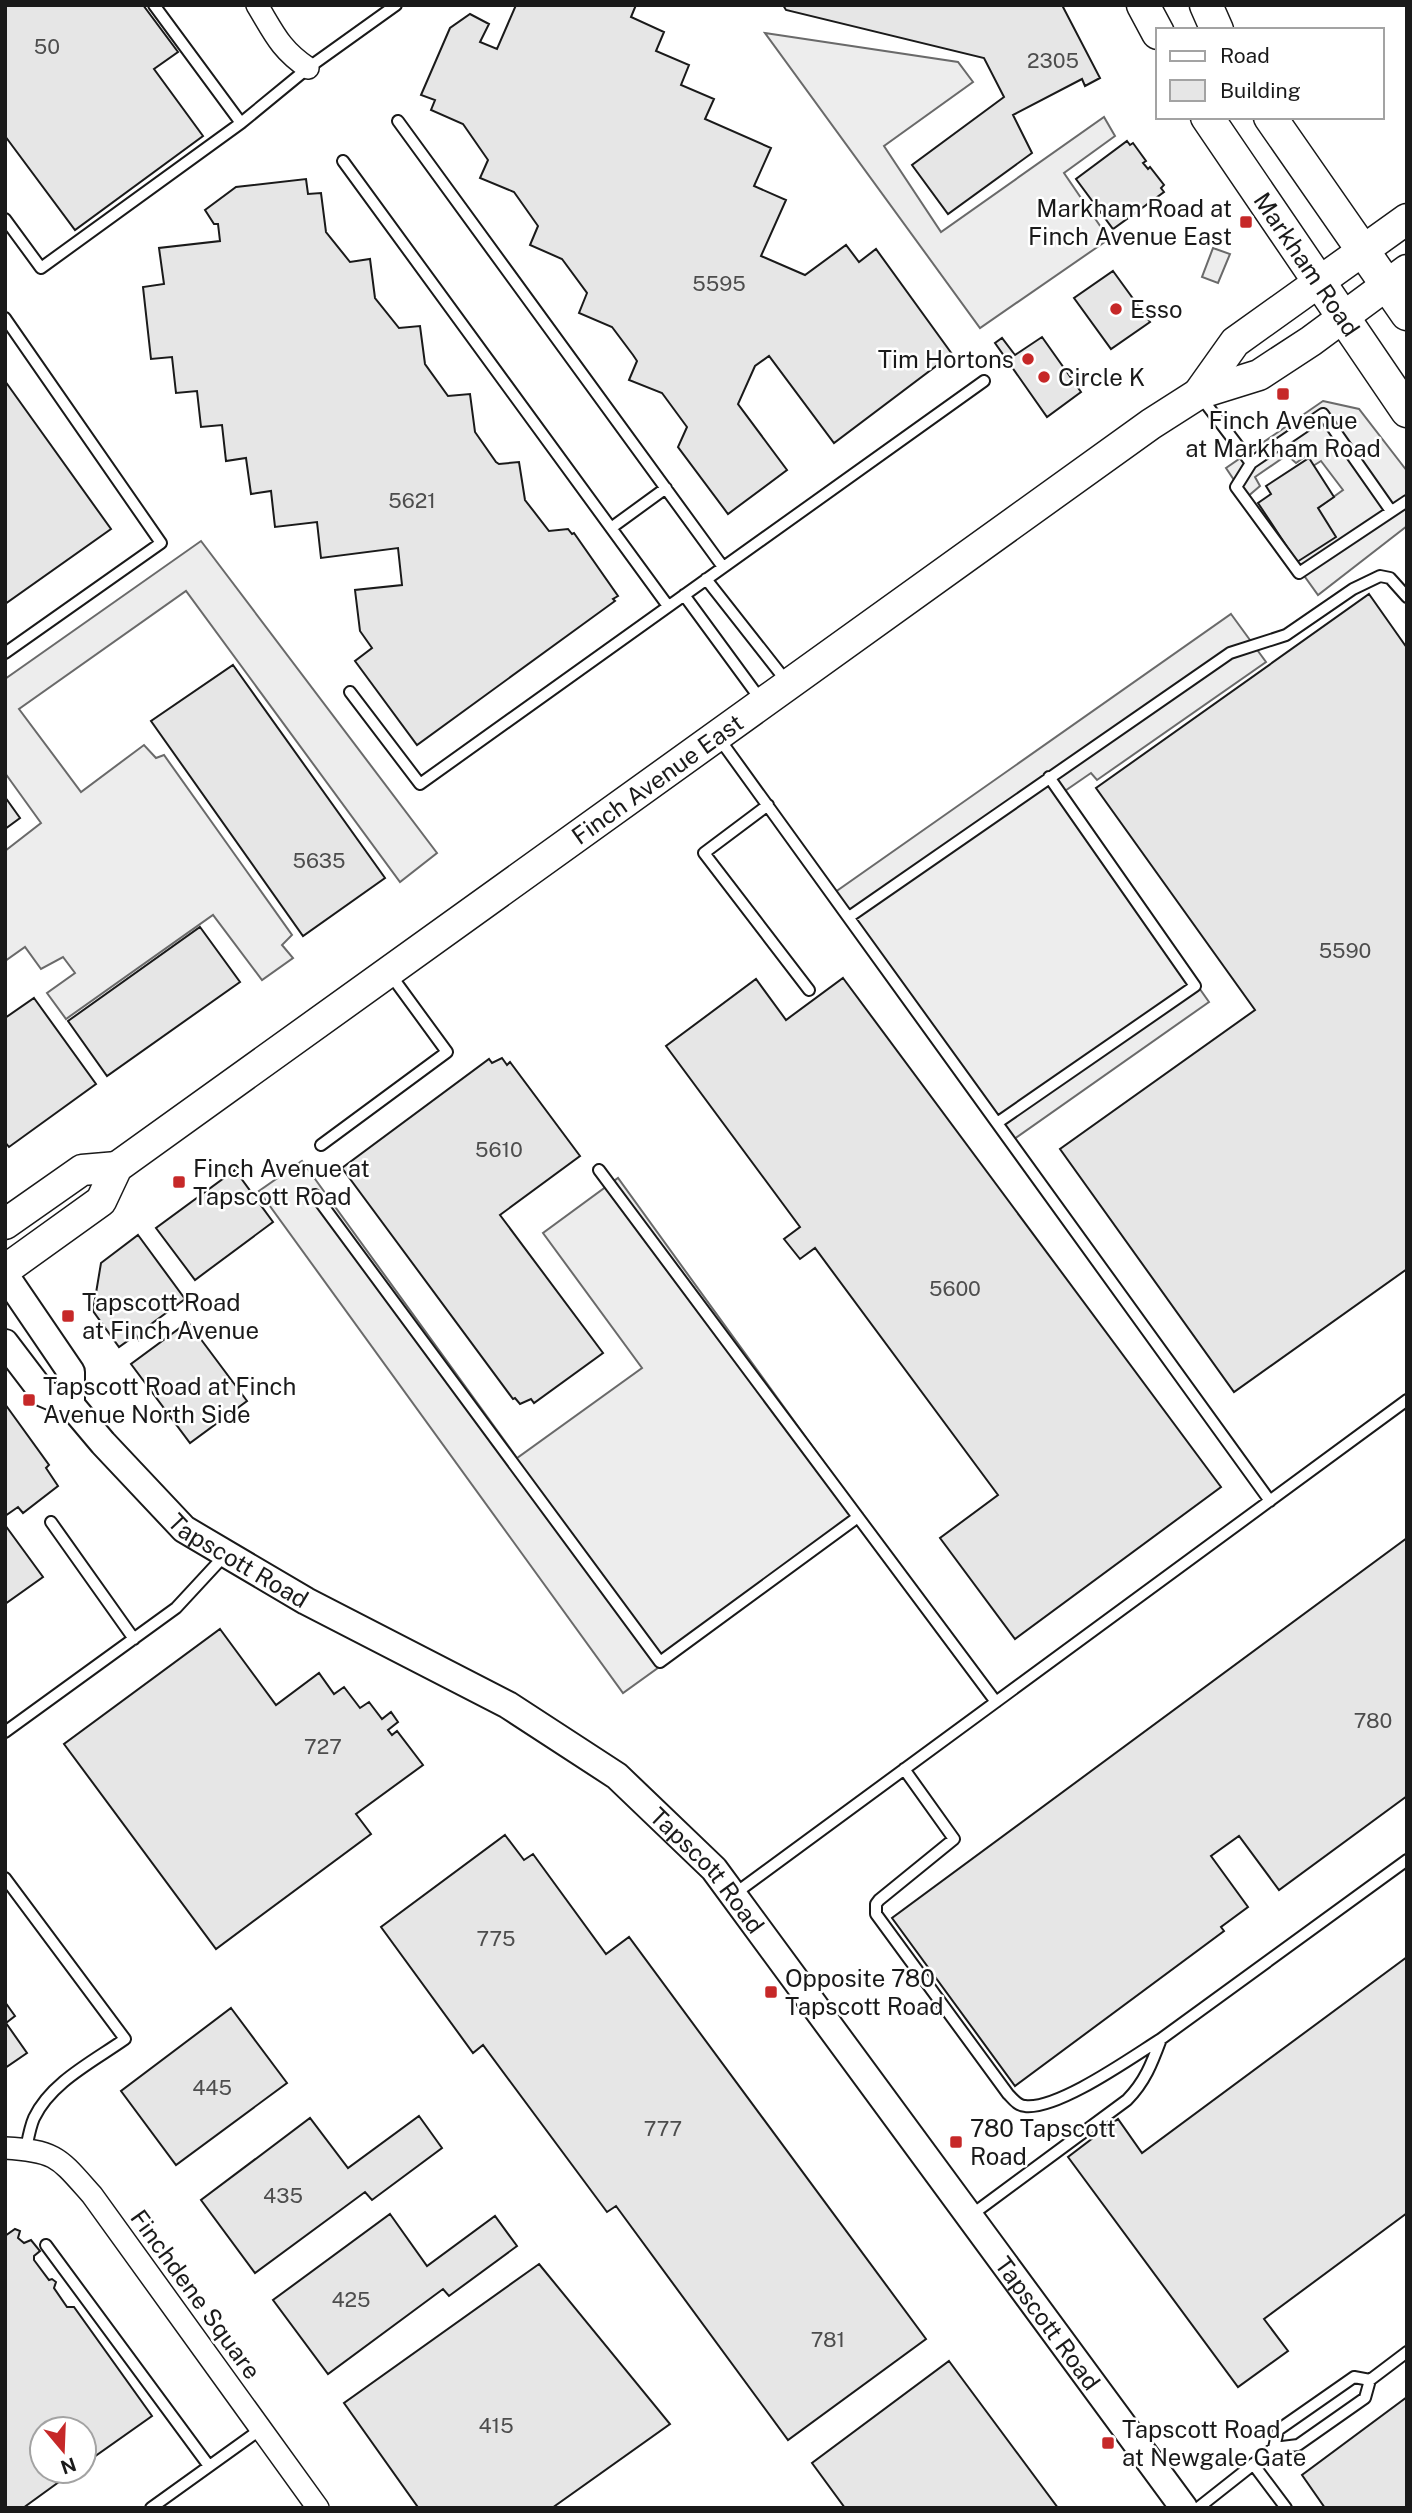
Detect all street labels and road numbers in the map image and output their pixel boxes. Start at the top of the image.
street label: Markham Road [1248,187,1366,341]
street label: Finch Avenue East [566,708,748,850]
street label: Tapscott Road [163,1507,314,1613]
street label: Tapscott Road [645,1802,770,1938]
street label: Finchdene Square [125,2204,267,2384]
street label: Tapscott Road [990,2251,1106,2395]

